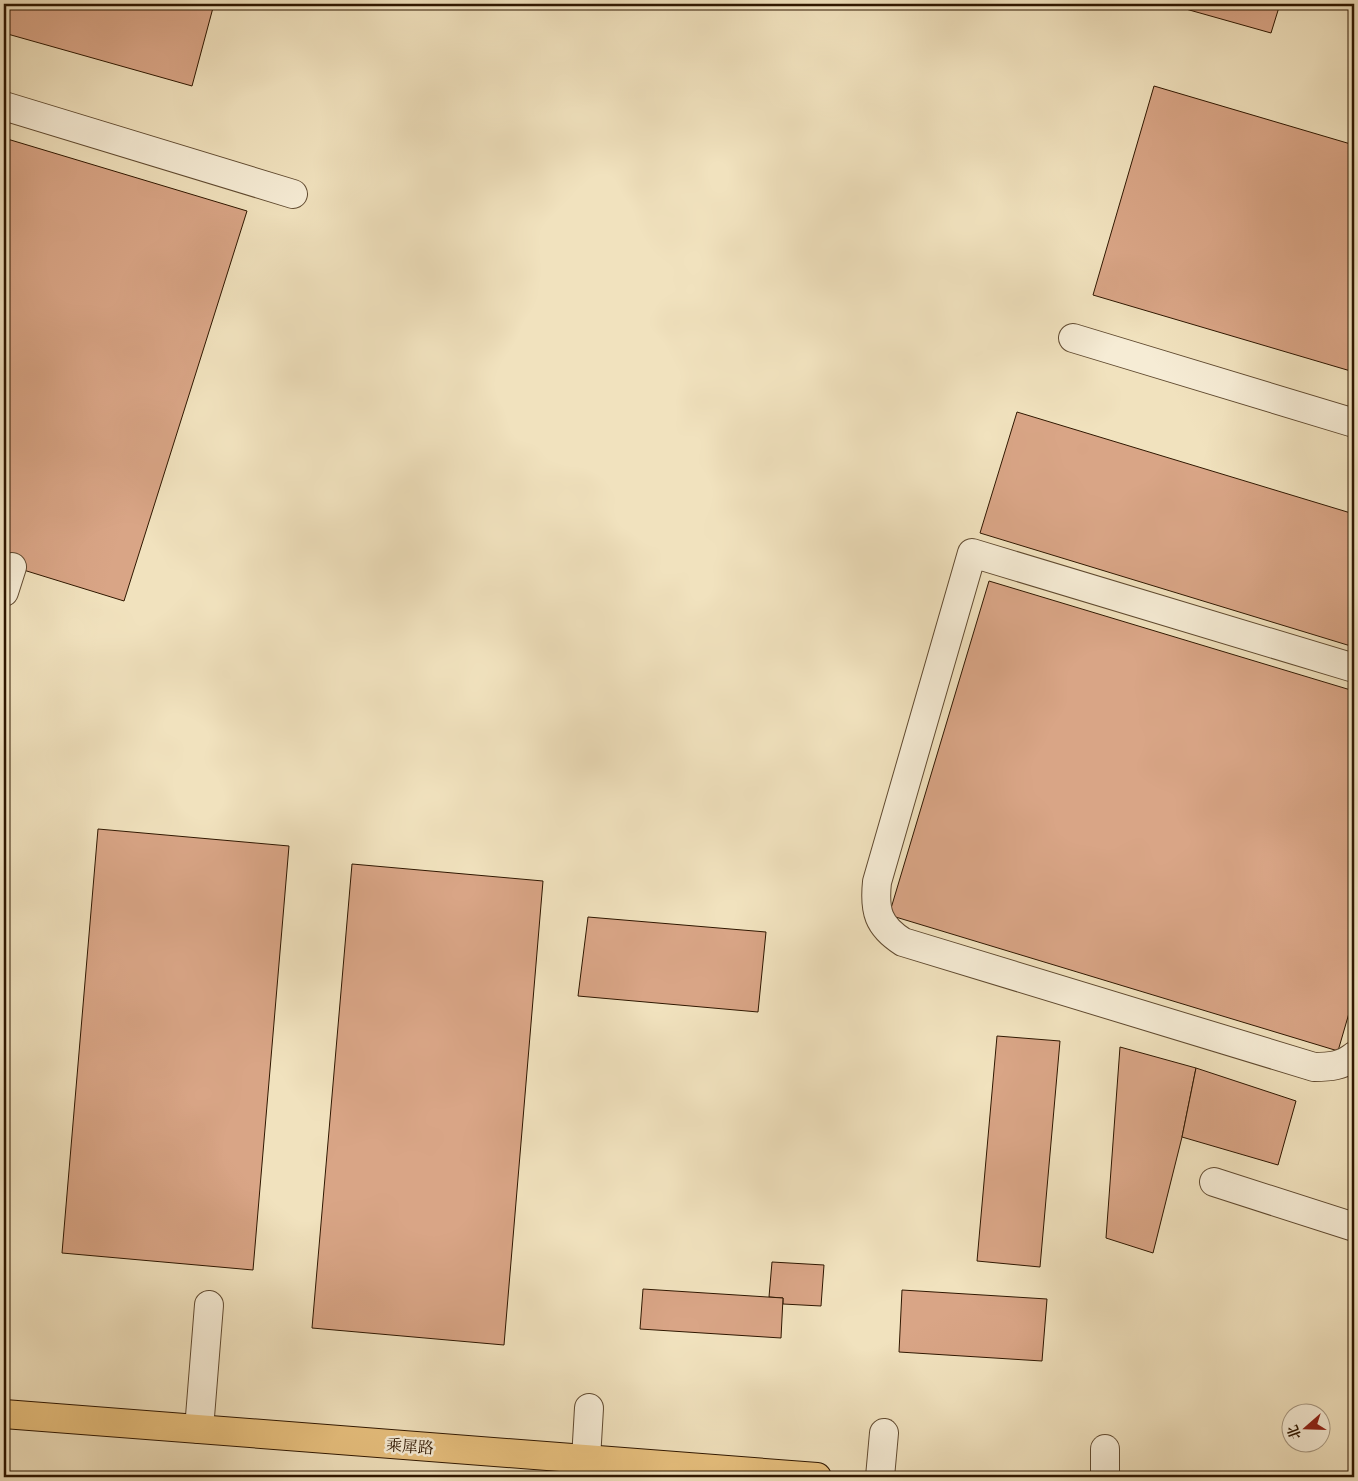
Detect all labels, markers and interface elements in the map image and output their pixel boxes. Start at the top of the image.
north arrow [1280,1404,1330,1454]
text: 北 [1284,1423,1305,1442]
street label: 乘犀路 [385,1435,435,1458]

